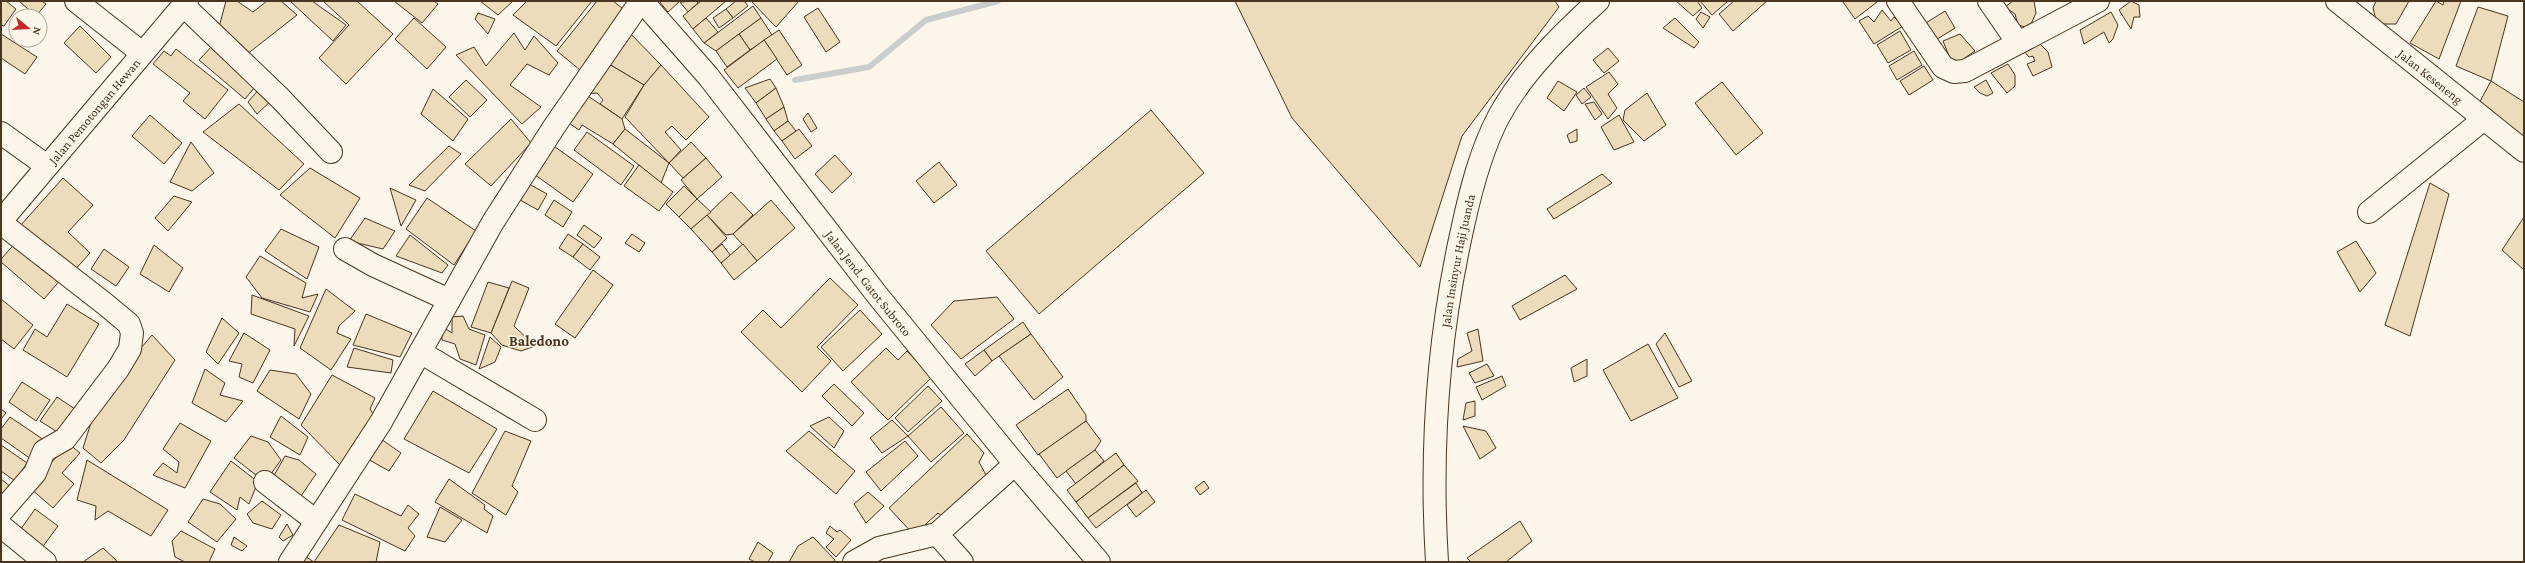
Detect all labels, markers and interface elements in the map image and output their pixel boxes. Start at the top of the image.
north arrow [8,8,48,48]
text: N [30,26,44,37]
street label: Jalan Keseneng [2394,45,2466,107]
street label: Jalan Pemotongan Hewan [45,55,143,168]
street label: Jalan Insinyur Haji Juanda [1438,193,1478,329]
street label: Jalan Jend. Gatot Subroto [821,227,915,339]
district label: Baledono [509,333,569,349]

